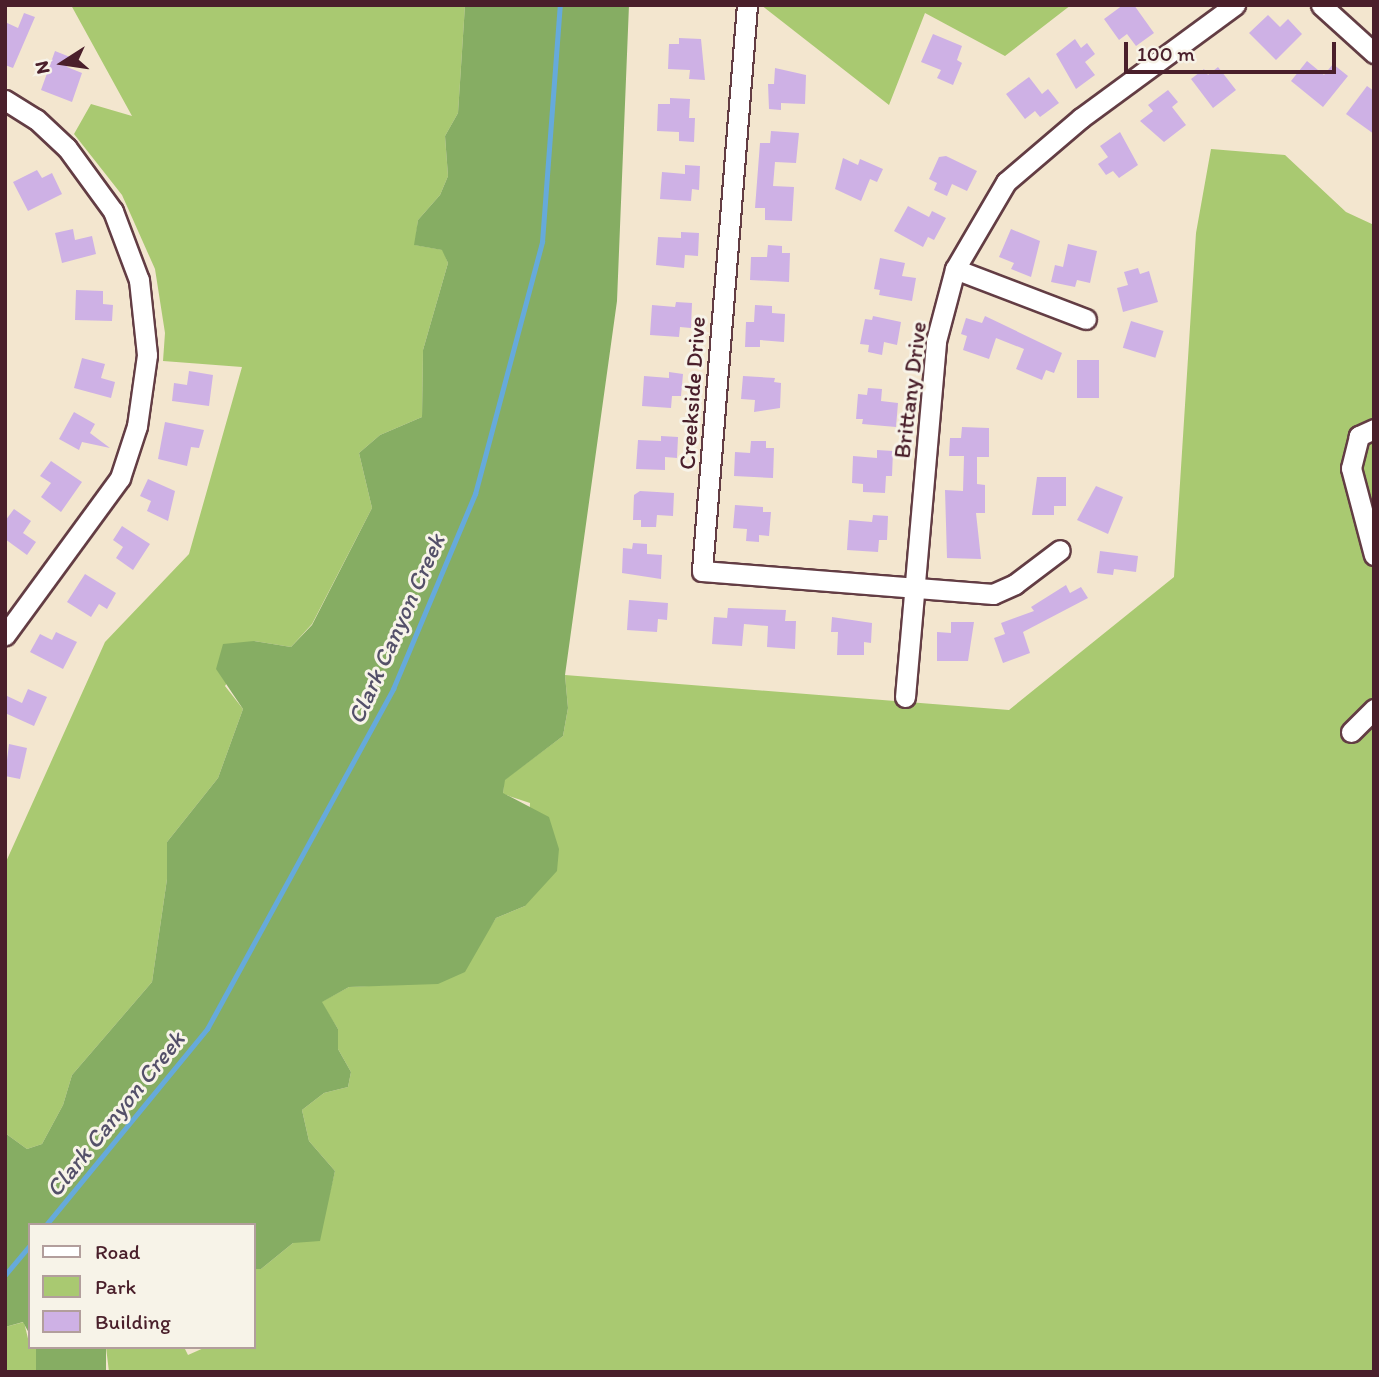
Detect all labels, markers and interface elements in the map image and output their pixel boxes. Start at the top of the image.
north arrow [28,28,98,98]
scale bar [1127,28,1339,72]
text: 100 m [1137,41,1195,66]
text: N [29,59,55,76]
street label: Creekside Drive [673,315,711,471]
street label: Brittany Drive [888,320,932,460]
water label: Clark Canyon Creek [341,529,451,729]
water label: Clark Canyon Creek [39,1025,191,1203]
legend [28,1223,256,1349]
text: Road [95,1239,140,1264]
text: Park [95,1274,136,1299]
text: Building [95,1309,171,1334]

